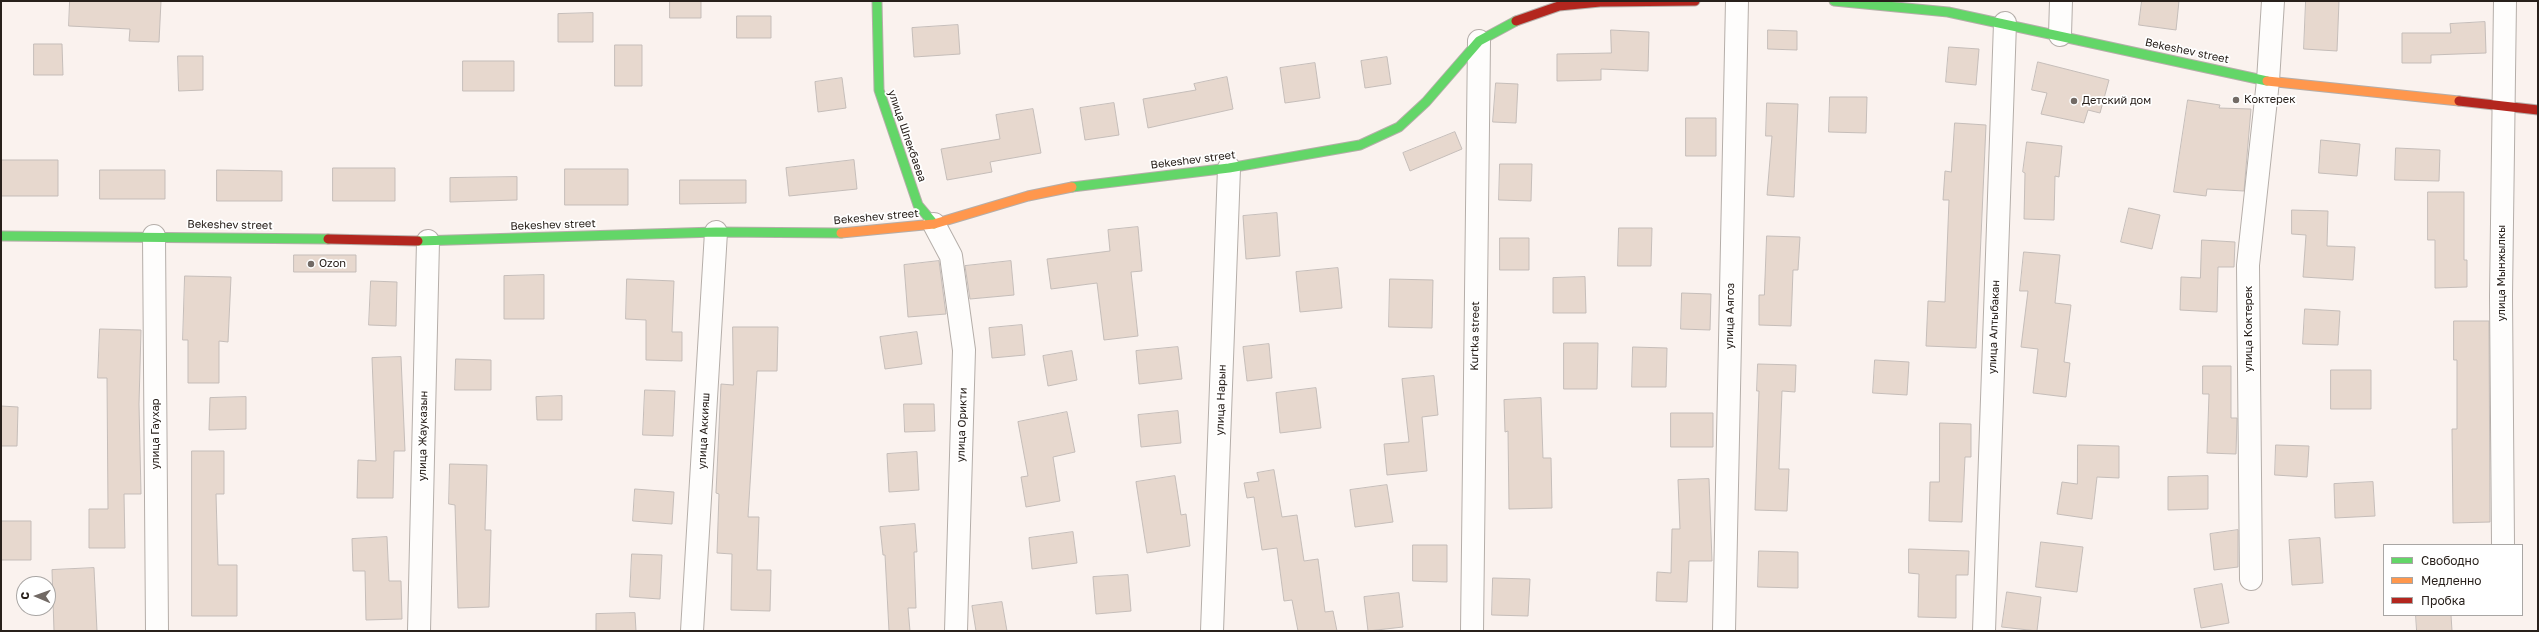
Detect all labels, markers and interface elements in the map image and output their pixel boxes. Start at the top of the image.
street label: Bekeshev street [2144,36,2230,66]
street label: улица Шпекбаева [885,88,929,184]
place label: Коктерек [2244,93,2296,107]
place label: Детский дом [2082,94,2151,108]
marker: Коктерек [2231,95,2241,105]
marker: Детский дом [2069,96,2079,106]
street label: Bekeshev street [1150,148,1236,172]
street label: Bekeshev street [833,207,919,227]
street label: Bekeshev street [510,217,596,233]
street label: Bekeshev street [187,218,273,232]
street label: улица Мынжылкы [2495,225,2509,321]
place label: Ozon [319,257,346,271]
marker: Ozon [306,259,316,269]
street label: улица Алтыбакан [1986,280,2002,374]
street label: улица Аягоз [1723,283,1737,349]
street label: улица Коктерек [2242,286,2256,372]
street label: Kurtka street [1468,301,1482,371]
street label: улица Нарын [1213,364,1229,436]
street label: улица Орикти [954,387,970,463]
street label: улица Жауказын [416,391,430,481]
street label: улица Аккияш [695,392,713,470]
street label: улица Гаухар [149,398,163,470]
legend [2383,544,2523,616]
text: Свободно [2421,553,2479,568]
text: Медленно [2421,573,2481,588]
north arrow [16,576,56,616]
text: С [18,591,31,600]
text: Пробка [2421,593,2465,608]

